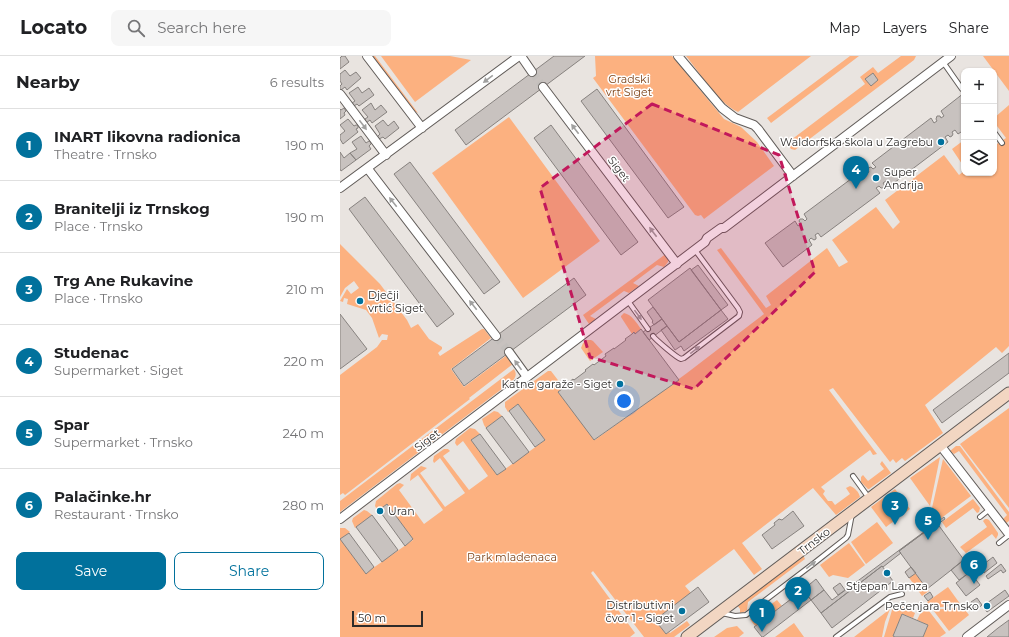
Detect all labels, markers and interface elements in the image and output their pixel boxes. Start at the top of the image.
search box [111,10,391,46]
text: Locato [20,16,87,39]
icon: search [125,17,147,39]
text: Search here [157,18,246,37]
text: Map [829,19,860,37]
text: Layers [882,19,927,37]
text: Share [949,19,989,37]
map controls [961,68,997,176]
button: + [961,68,997,104]
text: Nearby [16,72,80,92]
park label: Gradski vrt Siget [606,72,653,99]
text: 6 results [270,74,324,90]
one-way arrow [482,75,493,83]
button: − [961,104,997,140]
one-way arrow [359,119,367,130]
one-way arrow [571,123,579,134]
text: INART likovna radionica [54,127,241,146]
place label: Waldorfska škola u Zagrebu [780,135,933,149]
text: 1 [26,137,32,153]
text: 190 m [286,137,324,153]
marker: Waldorfska škola u Zagrebu [936,137,946,147]
button: layers [961,140,997,176]
text: Theatre · Trnsko [54,146,157,162]
street label: Siget [605,153,633,185]
pin: 4 [843,156,869,189]
place label: Super Andrija [884,165,924,192]
marker: Super Andrija [871,173,881,183]
one-way arrow [389,196,398,207]
text: Branitelji iz Trnskog [54,199,210,218]
text: 2 [25,209,33,225]
text: 190 m [286,209,324,225]
text: Place · Trnsko [54,218,143,234]
one-way arrow [649,227,658,238]
text: Trg Ane Rukavine [54,271,193,290]
text: 3 [25,281,33,297]
text: 210 m [286,281,324,297]
place label: Dječji vrtić Siget [368,288,424,315]
text: Place · Trnsko [54,290,143,306]
marker: Dječji vrtić Siget [355,296,365,306]
one-way arrow [468,299,477,310]
one-way arrow [634,310,642,321]
text: Studenac [54,343,129,362]
one-way arrow [689,345,700,354]
text: 4 [25,353,33,369]
text: 220 m [283,353,324,369]
one-way arrow [514,360,522,370]
text: Supermarket · Siget [54,362,183,378]
place label: Katne garaže - Siget [501,377,613,391]
marker: Katne garaže - Siget [615,379,625,389]
your location [614,391,634,411]
text: Spar [54,415,90,434]
text: 5 [25,425,33,441]
text: 240 m [283,425,324,441]
street label: Siget [411,426,443,454]
text: Supermarket · Trnsko [54,434,193,450]
text: Palačinke.hr [54,487,151,506]
pin: 3 [882,492,908,525]
text: 6 [25,497,33,513]
text: 280 m [283,497,324,513]
place label: Uran [388,504,415,518]
text: Restaurant · Trnsko [54,506,179,522]
marker: Uran [375,506,385,516]
pin: 5 [915,507,941,540]
street label: Trnsko [795,524,833,558]
park label: Park mladenaca [467,550,557,564]
pin: 6 [961,551,987,584]
button: Save [16,552,166,590]
button: Share [174,552,324,590]
one-way arrow [806,561,817,570]
marker: Stjepan Lamza [882,568,892,578]
pin: 2 [785,577,811,610]
place label: Stjepan Lamza [846,579,928,593]
place label: Distributivni čvor 1 - Siget [606,598,675,625]
pin: 1 [749,599,775,632]
place label: Pečenjara Trnsko [885,599,979,613]
marker: Pečenjara Trnsko [982,601,992,611]
marker: Distributivni čvor 1 - Siget [677,606,687,616]
scale bar [352,609,423,628]
text: 50 m [358,611,386,625]

